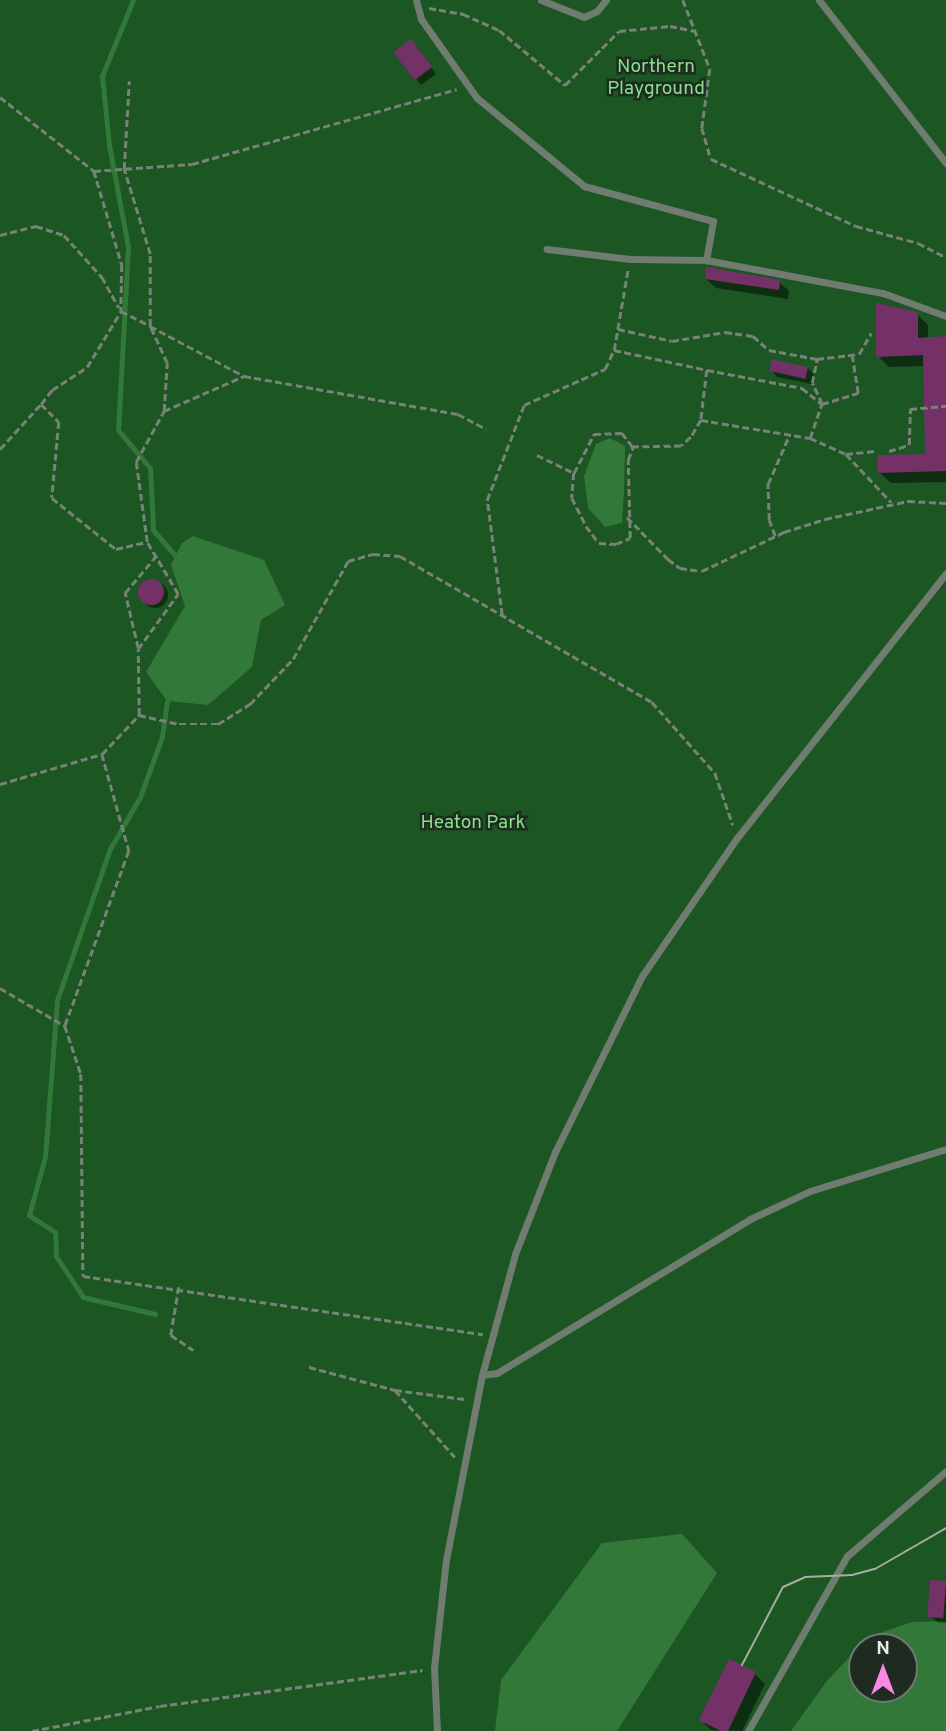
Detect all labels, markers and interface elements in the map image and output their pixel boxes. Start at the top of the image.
park label: Northern Playground [607,57,705,101]
park label: Heaton Park [420,813,526,835]
north arrow [848,1633,918,1703]
text: N [876,1637,890,1661]

